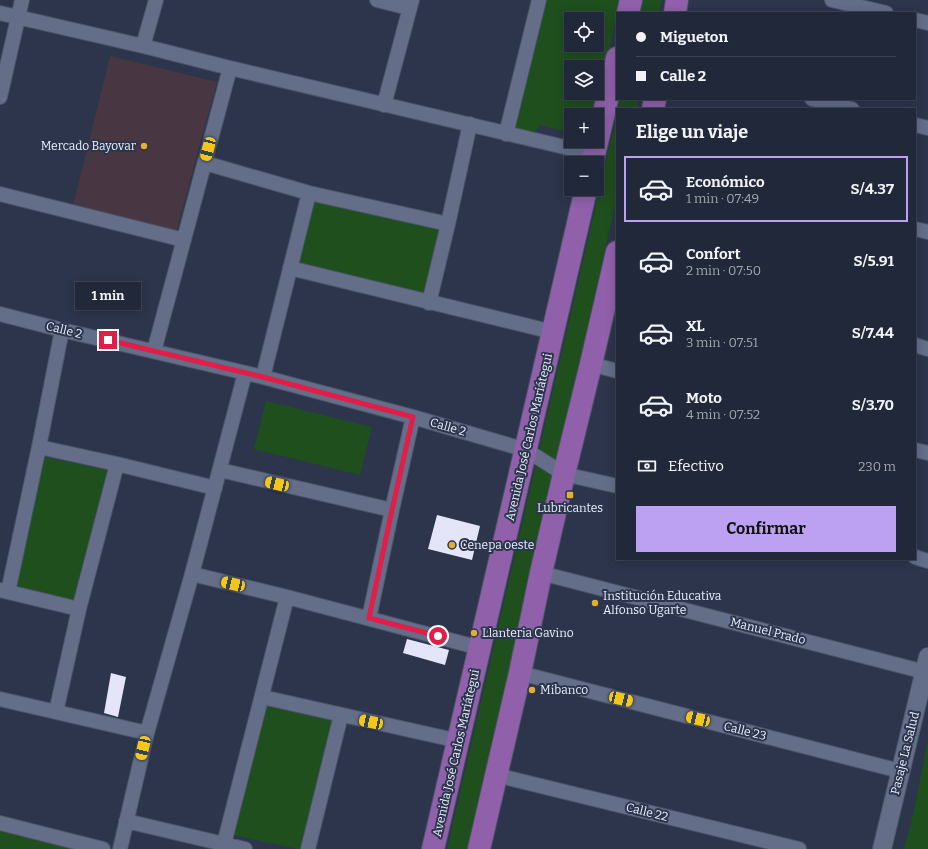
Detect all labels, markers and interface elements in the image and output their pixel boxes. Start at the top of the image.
map controls [564,12,604,196]
button: locate [564,12,604,52]
text: Migueton [660,28,728,46]
button: layers [564,60,604,100]
text: Calle 2 [660,67,706,85]
button: + [564,108,604,148]
text: Elige un viaje [636,121,748,143]
car [199,136,217,162]
place label: Mercado Bayovar [41,139,137,153]
marker: Mercado Bayovar [139,141,149,151]
button: − [564,156,604,196]
icon: car [638,171,674,207]
text: Económico [686,173,765,191]
text: S/4.37 [851,180,894,198]
text: 1 min · 07:49 [686,191,759,206]
icon: car [638,243,674,279]
text: Confort [686,245,741,263]
text: S/5.91 [853,252,894,270]
text: 2 min · 07:50 [686,263,761,278]
callout: 1 min [75,282,141,310]
text: 1 min [92,288,124,303]
icon: car [638,315,674,351]
text: XL [686,317,705,335]
street label: Calle 2 [45,319,83,341]
text: S/7.44 [852,324,894,342]
route end [99,331,117,349]
text: 3 min · 07:51 [686,335,758,350]
street label: Avenida José Carlos Mariátegui [503,352,555,522]
icon: car [638,387,674,423]
text: Moto [686,389,722,407]
text: S/3.70 [852,396,894,414]
text: 4 min · 07:52 [686,407,760,422]
street label: Calle 2 [429,415,467,439]
icon: cash [636,455,658,477]
text: Efectivo [668,457,724,475]
text: 230 m [858,459,896,474]
car [264,475,290,493]
marker: Lubricantes [565,490,575,500]
place label: Lubricantes [537,501,603,515]
button: Confirmar [636,506,896,552]
place label: Cenepa oeste [460,538,534,552]
marker: Cenepa oeste [447,540,457,550]
car [220,575,246,593]
place label: Institución Educativa Alfonso Ugarte [603,589,722,617]
marker: Institución Educativa Alfonso Ugarte [590,598,600,608]
street label: Manuel Prado [729,615,807,647]
place label: Llanteria Gavino [482,626,574,640]
route start [429,627,447,645]
marker: Llanteria Gavino [469,628,479,638]
street label: Avenida José Carlos Mariátegui [430,668,482,838]
place label: Mibanco [540,683,588,697]
marker: Mibanco [527,685,537,695]
car [608,690,634,708]
car [685,710,711,728]
street label: Pasaje La Salud [888,710,922,796]
car [358,714,384,730]
street label: Calle 23 [722,719,768,743]
car [134,735,152,761]
street label: Calle 22 [624,800,670,824]

